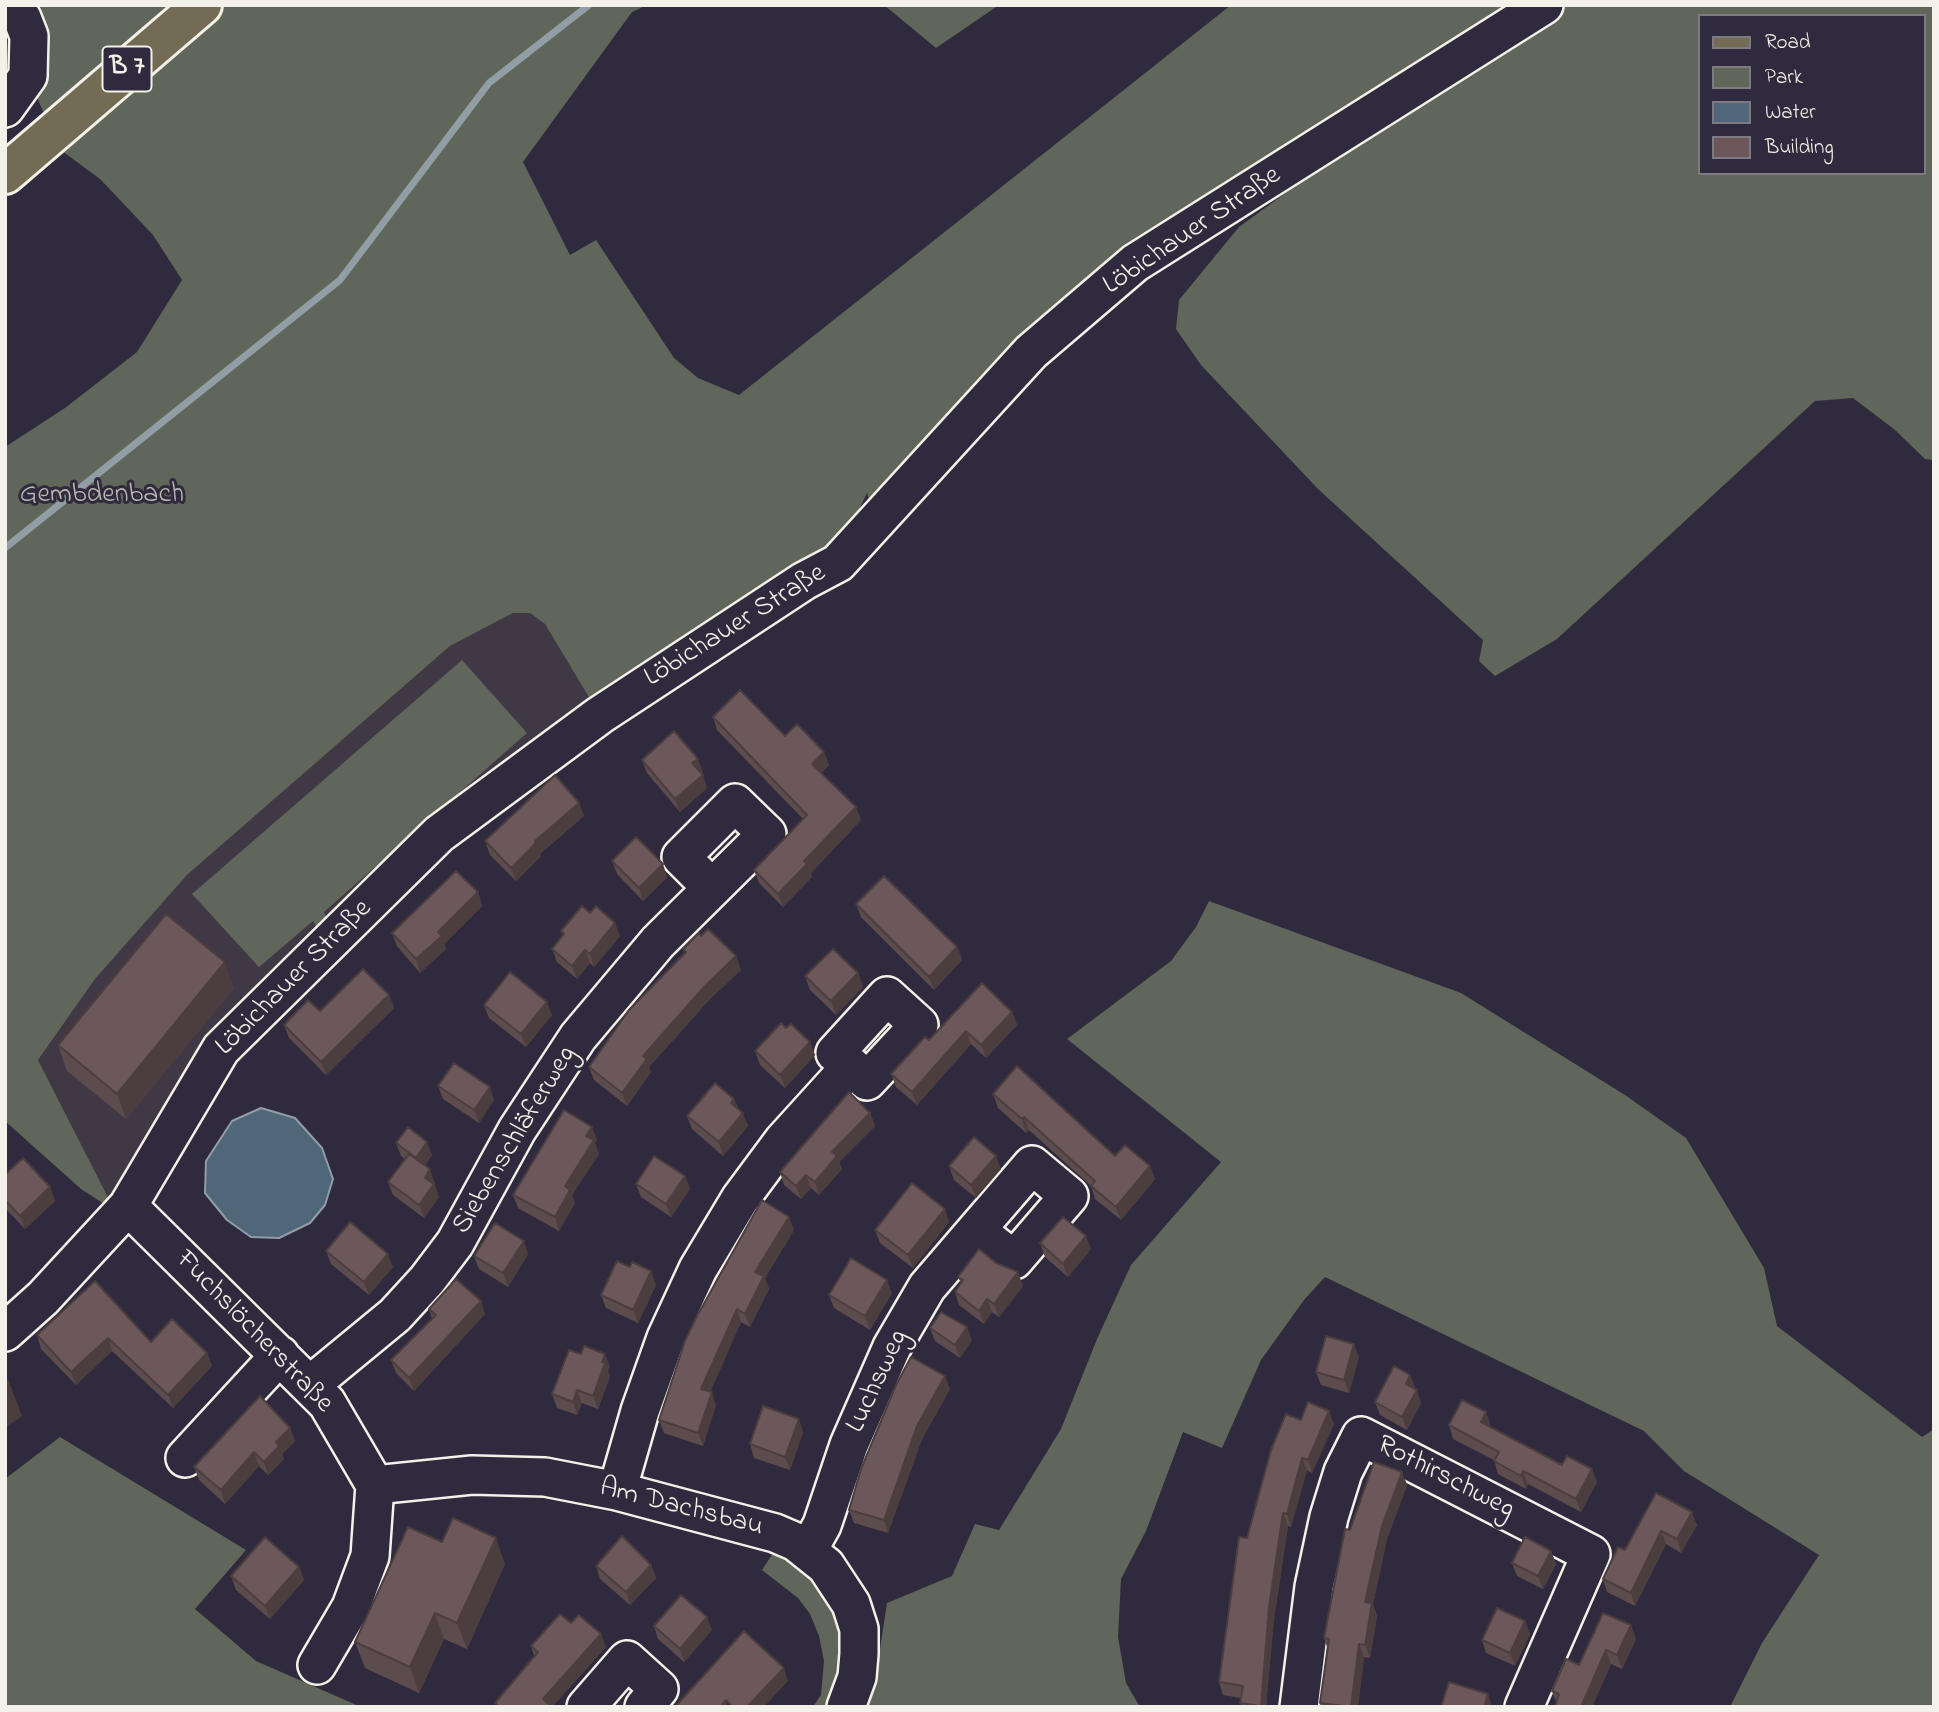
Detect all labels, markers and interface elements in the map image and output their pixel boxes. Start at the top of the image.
legend [1698,14,1925,175]
text: Road [1765,28,1811,58]
road number: B 7 [102,46,152,92]
text: Park [1765,63,1803,93]
text: Water [1765,98,1816,128]
text: Building [1765,133,1834,163]
street label: Löbichauer Straße [1098,160,1288,304]
park label: Gembdenbach [20,479,184,513]
street label: Löbichauer Straße [639,558,833,696]
street label: Löbichauer Straße [210,894,380,1064]
street label: Siebenschläferweg [447,1041,585,1241]
street label: Fuchslöcherstraße [167,1245,339,1421]
street label: Luchsweg [841,1325,917,1439]
street label: Rothirschweg [1371,1430,1519,1528]
street label: Am Dachsbau [596,1472,766,1546]

